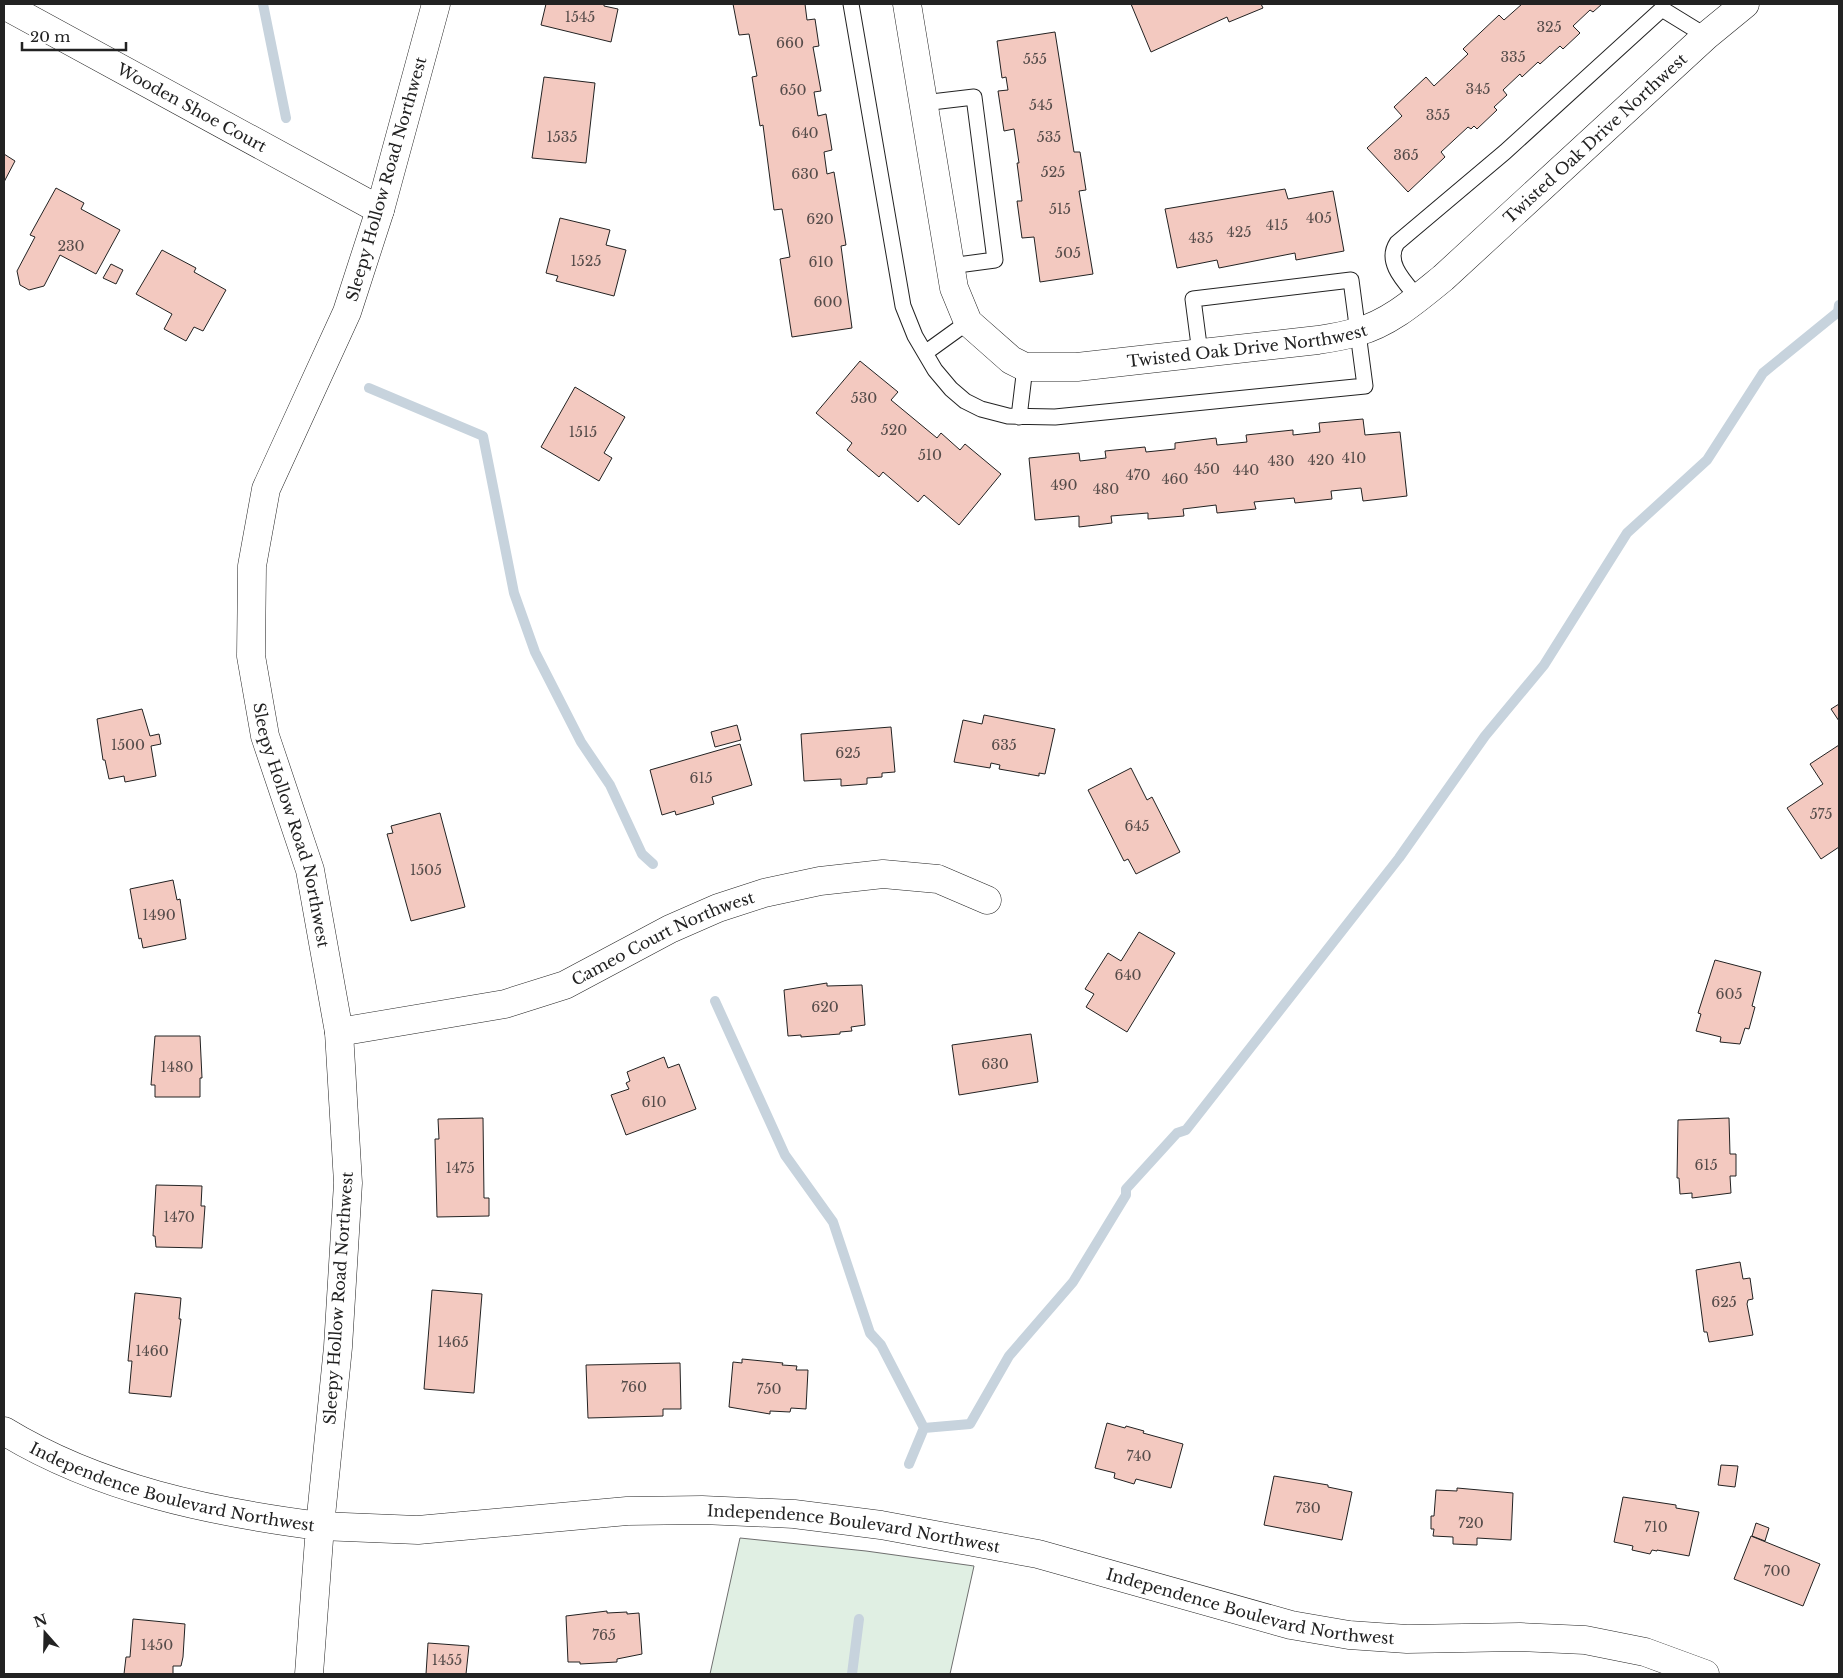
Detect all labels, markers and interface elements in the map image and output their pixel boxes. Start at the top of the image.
house number: 1545 [565,8,595,26]
house number: 325 [1536,18,1562,36]
scale bar [22,20,126,52]
text: 20 m [30,27,70,46]
house number: 660 [776,34,804,52]
house number: 335 [1500,48,1526,66]
street label: Twisted Oak Drive Northwest [1499,49,1691,227]
house number: 555 [1023,50,1047,68]
street label: Sleepy Hollow Road Northwest [341,54,431,304]
street label: Wooden Shoe Court [113,58,270,156]
house number: 345 [1466,80,1490,98]
house number: 650 [780,81,806,99]
house number: 545 [1029,96,1053,114]
house number: 355 [1426,106,1450,124]
house number: 640 [791,124,819,142]
house number: 1535 [547,128,577,146]
house number: 535 [1037,128,1061,146]
house number: 365 [1393,146,1419,164]
house number: 525 [1041,163,1065,181]
house number: 630 [791,165,819,183]
house number: 515 [1049,200,1071,218]
house number: 405 [1306,209,1332,227]
house number: 620 [806,210,834,228]
house number: 415 [1266,216,1288,234]
house number: 425 [1227,223,1251,241]
house number: 435 [1189,229,1213,247]
house number: 230 [57,237,85,255]
house number: 505 [1055,244,1081,262]
house number: 1525 [571,252,601,270]
house number: 610 [808,253,834,271]
house number: 600 [814,293,843,311]
street label: Twisted Oak Drive Northwest [1126,320,1370,371]
house number: 530 [851,389,877,407]
house number: 520 [881,421,907,439]
house number: 1515 [569,423,597,441]
house number: 510 [918,446,942,464]
house number: 410 [1342,449,1366,467]
house number: 420 [1308,451,1334,469]
house number: 430 [1268,452,1294,470]
house number: 450 [1194,460,1220,478]
house number: 440 [1233,461,1259,479]
house number: 470 [1125,466,1151,484]
house number: 460 [1161,470,1189,488]
house number: 490 [1050,476,1078,494]
house number: 480 [1093,480,1119,498]
street label: Sleepy Hollow Road Northwest [249,701,334,949]
house number: 1500 [111,736,145,754]
house number: 635 [991,736,1017,754]
house number: 625 [835,744,861,762]
house number: 615 [689,769,713,787]
house number: 575 [1810,805,1832,823]
house number: 645 [1124,817,1150,835]
house number: 1505 [410,861,442,879]
street label: Cameo Court Northwest [568,887,757,990]
house number: 1490 [142,906,176,924]
house number: 640 [1114,966,1142,984]
house number: 605 [1716,985,1743,1003]
house number: 620 [811,998,839,1016]
house number: 630 [981,1055,1009,1073]
house number: 1480 [161,1058,193,1076]
house number: 610 [641,1093,667,1111]
house number: 615 [1694,1156,1718,1174]
house number: 1475 [445,1159,475,1177]
street label: Sleepy Hollow Road Northwest [319,1171,357,1425]
house number: 1470 [163,1208,195,1226]
house number: 625 [1711,1293,1737,1311]
house number: 1465 [437,1333,469,1351]
house number: 1460 [135,1342,169,1360]
house number: 760 [621,1378,647,1396]
house number: 750 [757,1380,781,1398]
street label: Independence Boulevard Northwest [26,1437,316,1535]
house number: 740 [1127,1447,1151,1465]
house number: 730 [1295,1499,1321,1517]
street label: Independence Boulevard Northwest [706,1500,1002,1557]
house number: 720 [1458,1514,1484,1532]
house number: 710 [1644,1518,1668,1536]
house number: 700 [1763,1562,1791,1580]
street label: Independence Boulevard Northwest [1104,1564,1395,1648]
north arrow [20,1608,70,1658]
text: N [31,1610,50,1631]
house number: 765 [592,1626,616,1644]
house number: 1450 [141,1636,173,1654]
house number: 1455 [432,1651,462,1669]

